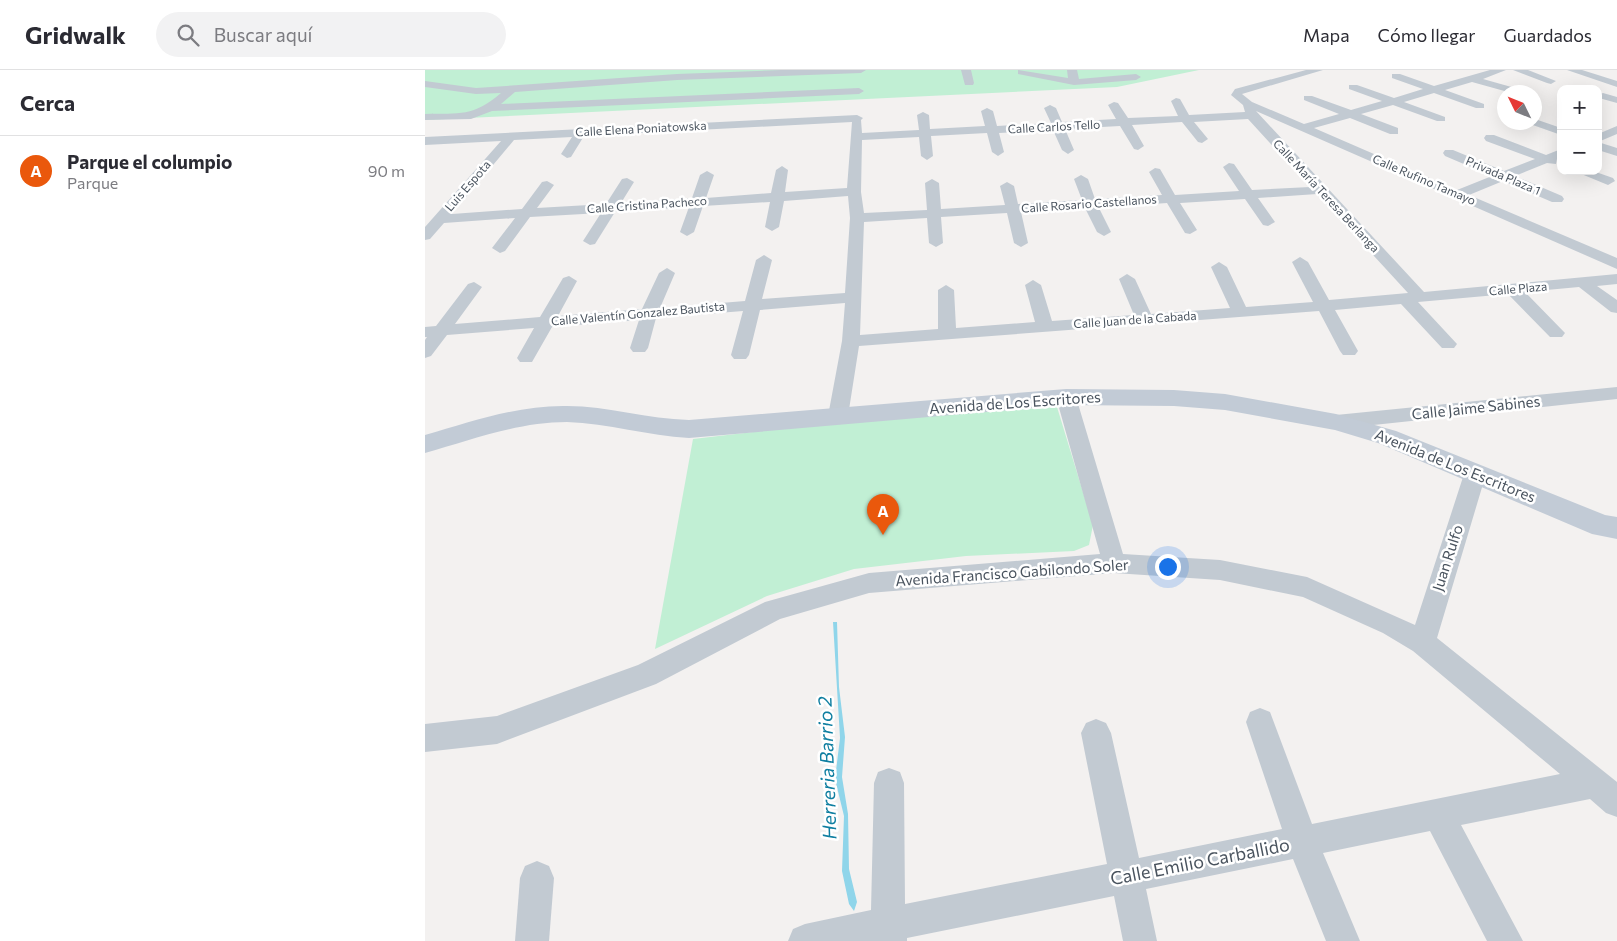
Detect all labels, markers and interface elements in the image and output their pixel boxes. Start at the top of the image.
search box [156,12,506,57]
text: Gridwalk [25,20,126,49]
icon: search [174,21,202,49]
text: Buscar aquí [214,23,312,46]
text: Mapa [1303,24,1350,46]
text: Cómo llegar [1378,24,1475,46]
text: Guardados [1503,24,1592,46]
north arrow [1497,85,1542,130]
map controls [1557,85,1602,175]
button: + [1557,85,1602,130]
text: Cerca [20,90,75,115]
street label: Calle Carlos Tello [1007,117,1101,135]
street label: Calle Elena Poniatowska [575,118,707,138]
button: − [1557,130,1602,175]
street label: Calle María Teresa Berlanga [1271,136,1383,255]
text: Parque el columpio [67,150,232,173]
street label: Calle Rufino Tamayo [1371,151,1478,207]
street label: Privada Plaza 1 [1464,153,1543,197]
street label: Luis Espota [442,157,493,213]
text: A [30,161,42,180]
text: 90 m [368,161,405,180]
text: Parque [67,173,118,192]
street label: Calle Rosario Castellanos [1021,191,1157,215]
street label: Calle Cristina Pacheco [586,193,707,215]
street label: Calle Plaza [1488,278,1548,298]
street label: Calle Valentín Gonzalez Bautista [550,298,725,328]
street label: Calle Juan de la Cabada [1073,308,1197,331]
street label: Avenida de Los Escritores [929,387,1101,417]
street label: Calle Jaime Sabines [1411,391,1541,423]
street label: Avenida de Los Escritores [1372,425,1539,506]
pin: A [867,494,899,535]
street label: Juan Rulfo [1428,522,1466,593]
your location [1155,554,1181,580]
street label: Avenida Francisco Gabilondo Soler [895,555,1129,589]
water label: Herreria Barrio 2 [812,696,840,840]
street label: Calle Emilio Carballido [1108,833,1291,889]

